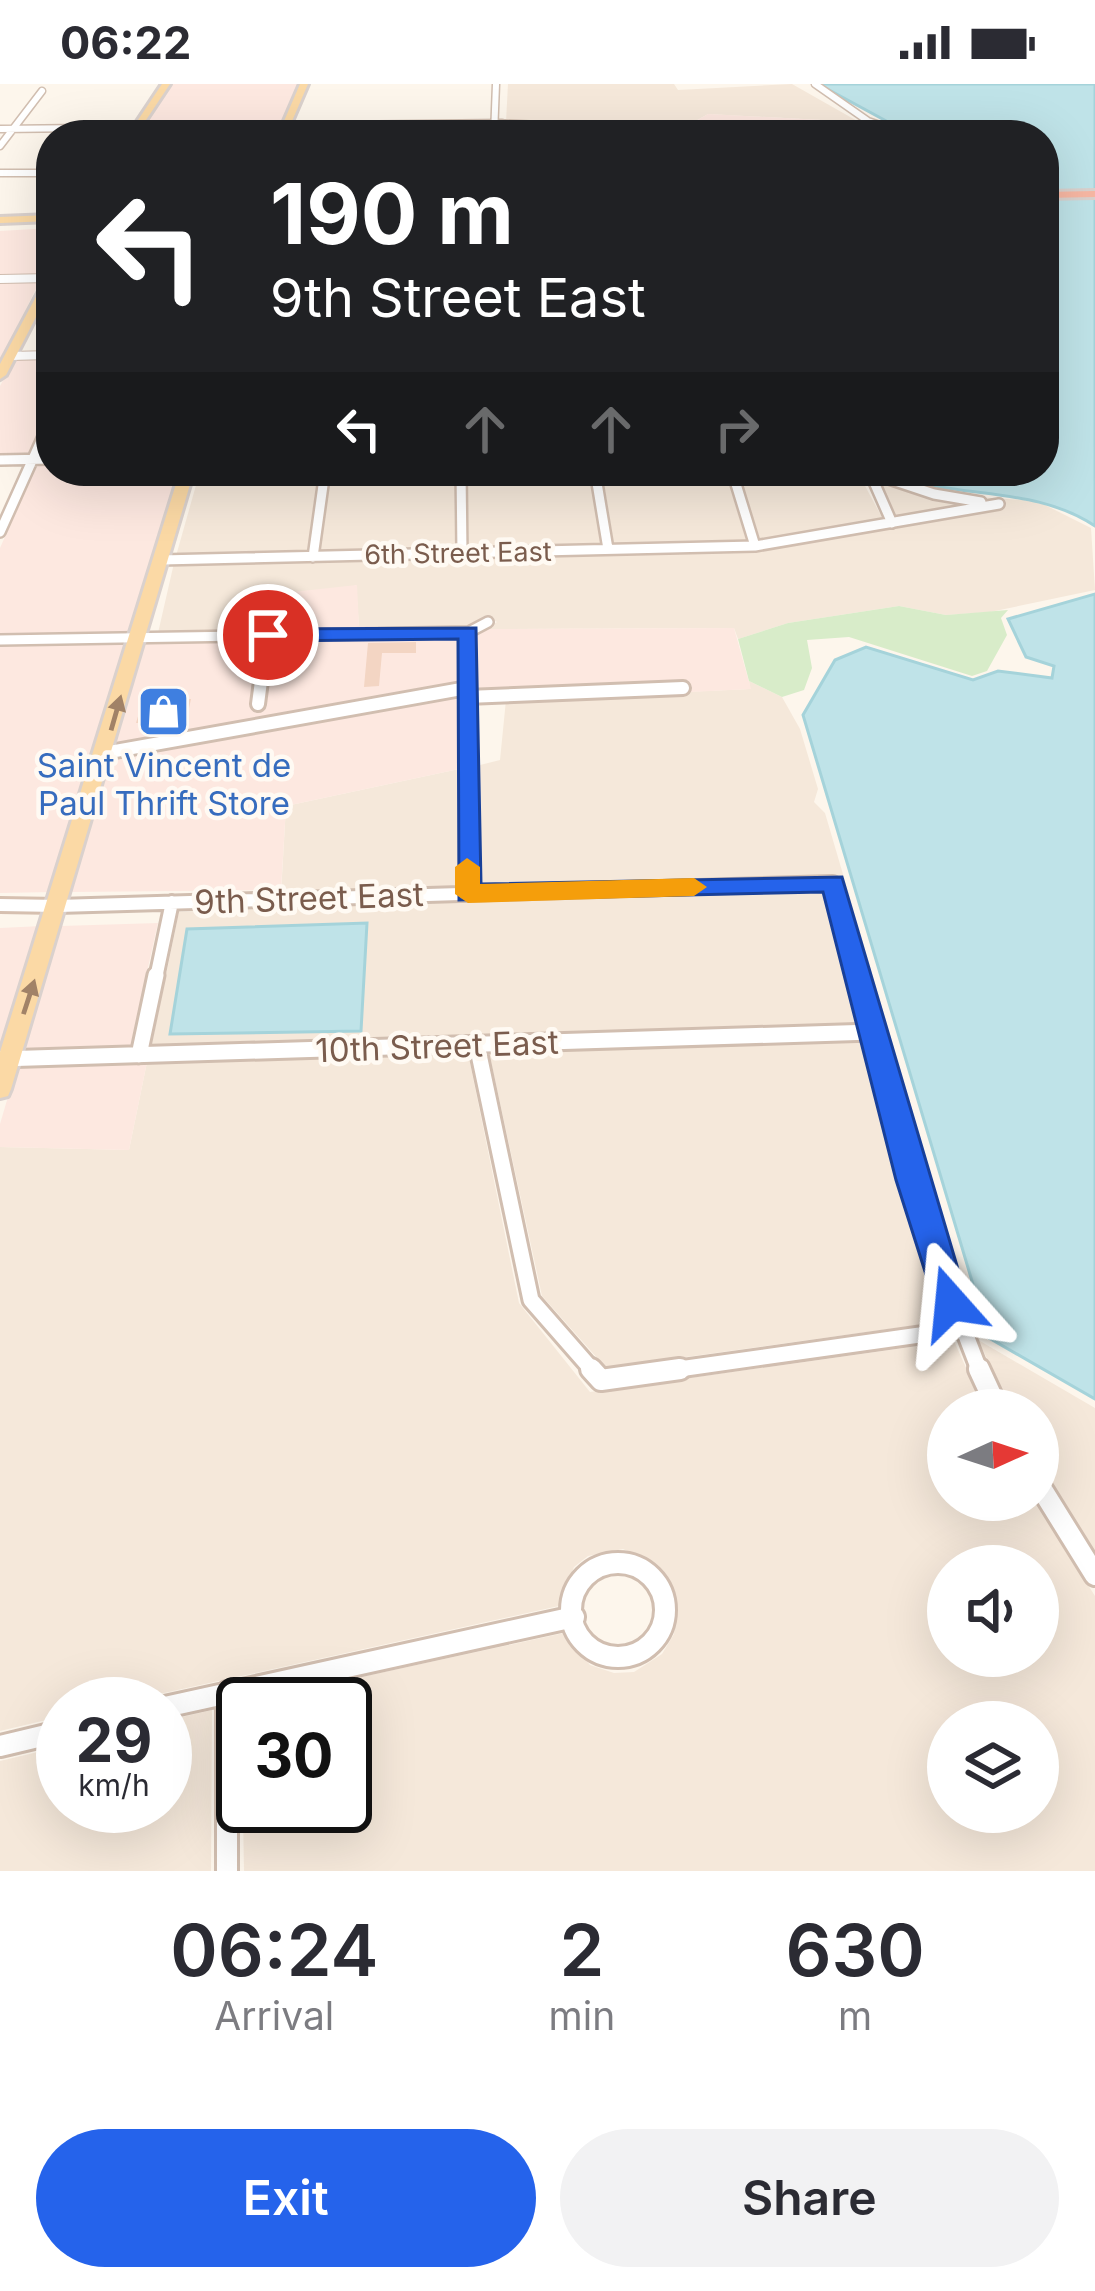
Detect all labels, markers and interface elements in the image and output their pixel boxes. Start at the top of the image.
text: 06:22 [60,15,191,70]
text: 190 m [270,163,514,264]
icon: left [72,168,228,324]
text: 9th Street East [270,265,646,330]
icon: left [326,396,392,462]
icon: ahead [452,396,518,462]
icon: ahead [578,396,644,462]
icon: right [704,396,770,462]
street label: 6th Street East [364,535,552,571]
pin [217,584,319,686]
icon: arrive [235,602,301,668]
shop icon: Saint Vincent de Paul Thrift Store [136,683,192,739]
one-way arrow [108,694,126,731]
place label: Saint Vincent de Paul Thrift Store [37,745,291,823]
street label: 9th Street East [194,874,425,922]
one-way arrow [20,978,39,1015]
street label: 10th Street East [315,1022,559,1070]
position arrow [888,1240,1014,1366]
north arrow [927,1389,1059,1521]
map controls [927,1389,1059,1833]
button: sound [927,1545,1059,1677]
speed limit sign: 30 [216,1677,372,1833]
button: layers [927,1701,1059,1833]
text: 29 [76,1704,152,1776]
text: km/h [78,1767,150,1803]
text: 06:24 [170,1906,378,1993]
text: 2 [559,1906,604,1993]
text: 630 [785,1906,925,1993]
text: Arrival [214,1992,334,2039]
text: min [549,1992,615,2039]
text: m [838,1992,872,2039]
button: Exit [36,2129,536,2267]
button: Share [560,2129,1059,2267]

